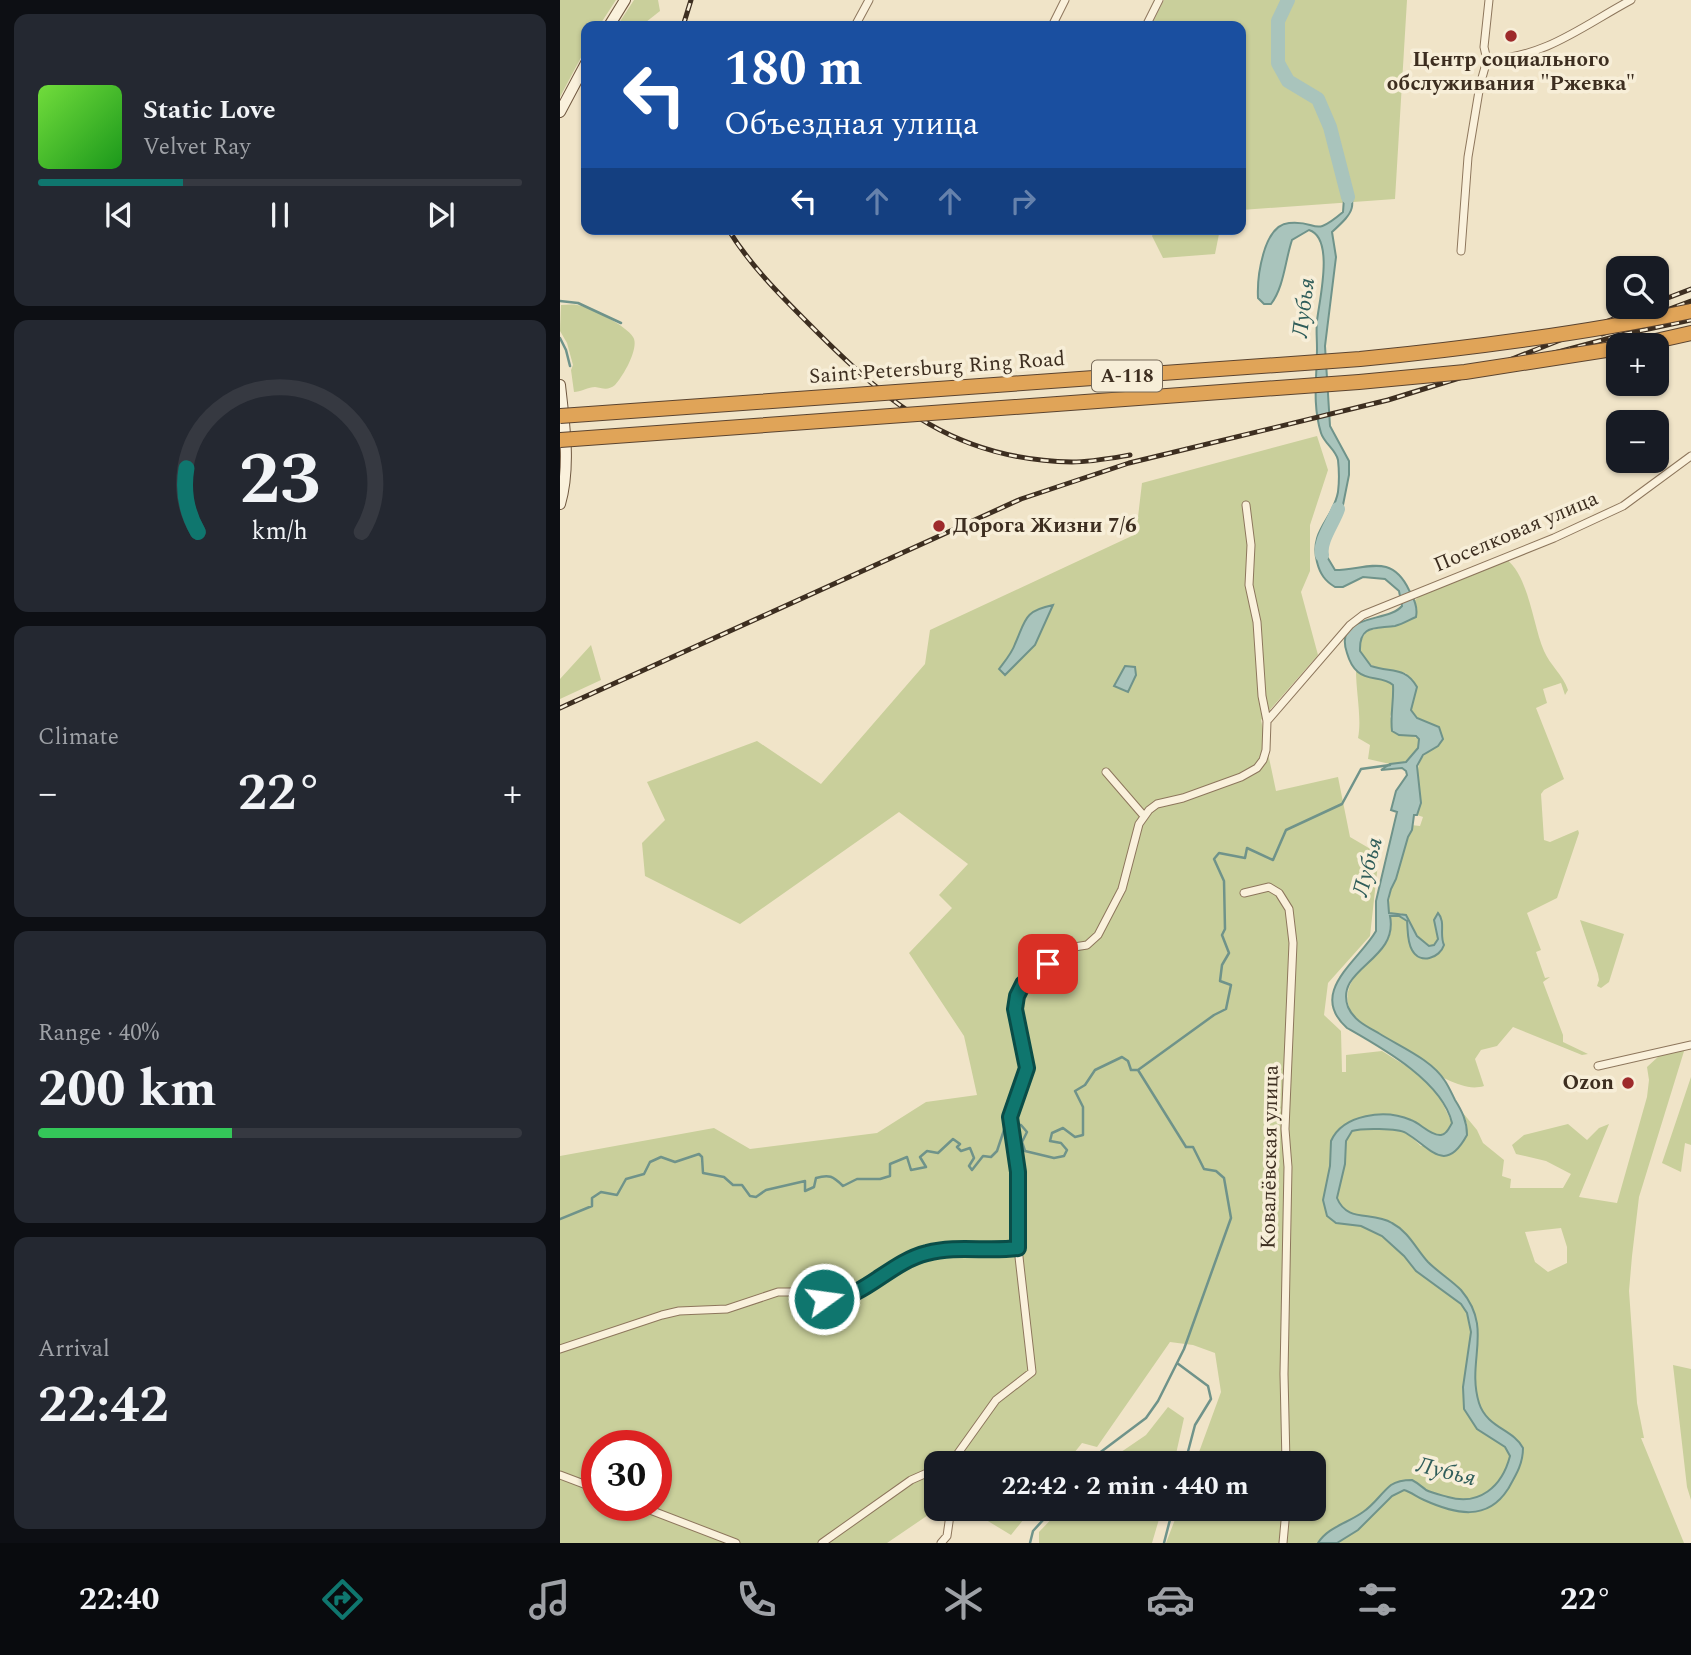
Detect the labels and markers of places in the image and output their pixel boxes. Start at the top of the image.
marker: Центр социального обслуживания "Ржевка" [1503,28,1519,44]
place label: Центр социального обслуживания "Ржевка" [1387,44,1635,100]
place label: Дорога Жизни 7/6 [953,510,1137,542]
marker: Дорога Жизни 7/6 [931,518,947,534]
pin [1018,934,1078,994]
place label: Ozon [1563,1067,1614,1099]
marker: Ozon [1620,1075,1636,1091]

